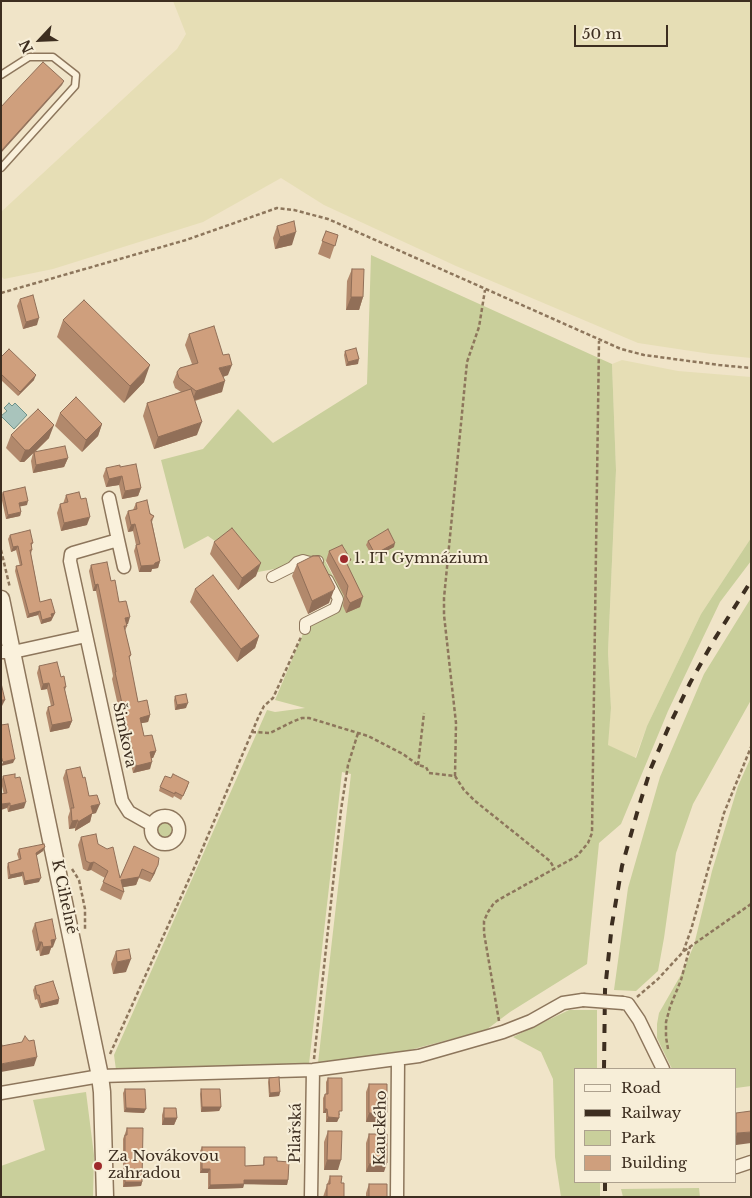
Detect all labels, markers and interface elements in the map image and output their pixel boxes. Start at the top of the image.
north arrow [15,15,65,65]
scale bar [577,15,671,47]
text: 50 m [582,24,622,43]
text: N [15,37,37,56]
place label: 1. IT Gymnázium [354,550,488,568]
marker: 1. IT Gymnázium [338,553,350,565]
street label: Šimkova [108,701,140,769]
street label: K Cihelně [47,858,81,936]
legend [574,1068,737,1183]
text: Road [621,1078,661,1097]
street label: Kauckého [371,1090,391,1166]
street label: Pilařská [286,1103,306,1163]
text: Railway [621,1103,681,1122]
text: Park [621,1128,656,1147]
place label: Za Novákovou zahradou [108,1148,219,1183]
text: Building [621,1153,687,1172]
marker: Za Novákovou zahradou [92,1160,104,1172]

